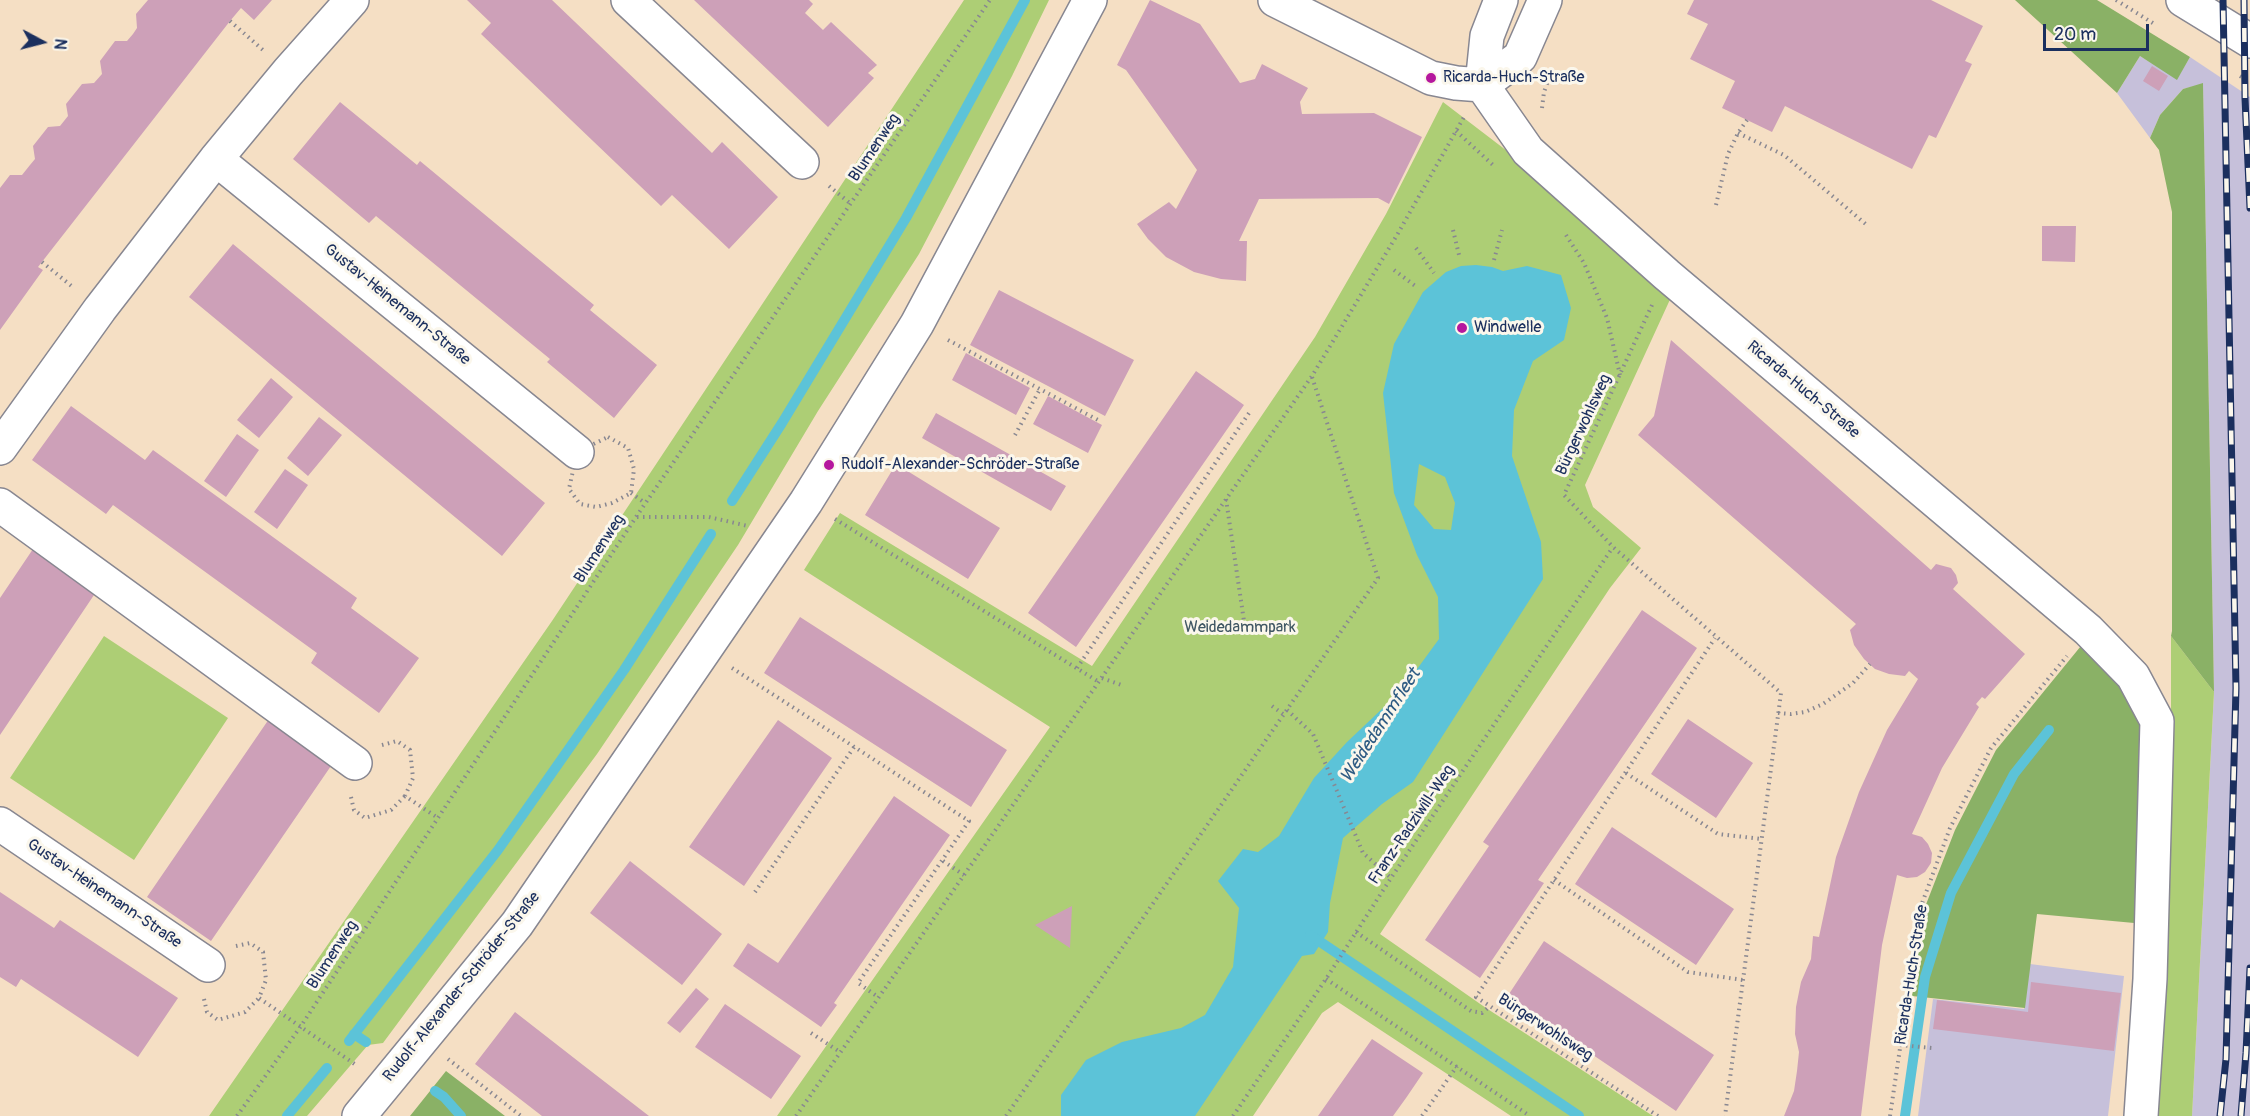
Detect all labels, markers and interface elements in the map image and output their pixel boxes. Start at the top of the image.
north arrow [12,12,72,72]
scale bar [2046,12,2152,50]
text: 20 m [2054,23,2096,46]
text: N [49,38,70,51]
place label: Ricarda-Huch-Straße [1443,68,1584,88]
marker: Ricarda-Huch-Straße [1424,71,1438,85]
street label: Blumenweg [845,110,905,186]
street label: Gustav-Heinemann-Straße [320,240,474,370]
place label: Windwelle [1474,318,1541,338]
marker: Windwelle [1455,321,1469,335]
street label: Ricarda-Huch-Straße [1743,337,1863,443]
street label: Bürgerwohlsweg [1552,371,1616,479]
place label: Rudolf-Alexander-Schröder-Straße [841,455,1079,475]
marker: Rudolf-Alexander-Schröder-Straße [822,458,836,472]
street label: Blumenweg [571,511,629,587]
park label: Weidedammpark [1184,618,1296,638]
water label: Weidedammfleet [1336,665,1426,787]
street label: Franz-Radziwill-Weg [1365,762,1459,888]
street label: Gustav-Heinemann-Straße [23,835,185,953]
street label: Rudolf-Alexander-Schröder-Straße [380,888,544,1086]
street label: Ricarda-Huch-Straße [1891,904,1933,1046]
street label: Blumenweg [304,917,362,993]
street label: Bürgerwohlsweg [1494,990,1596,1066]

